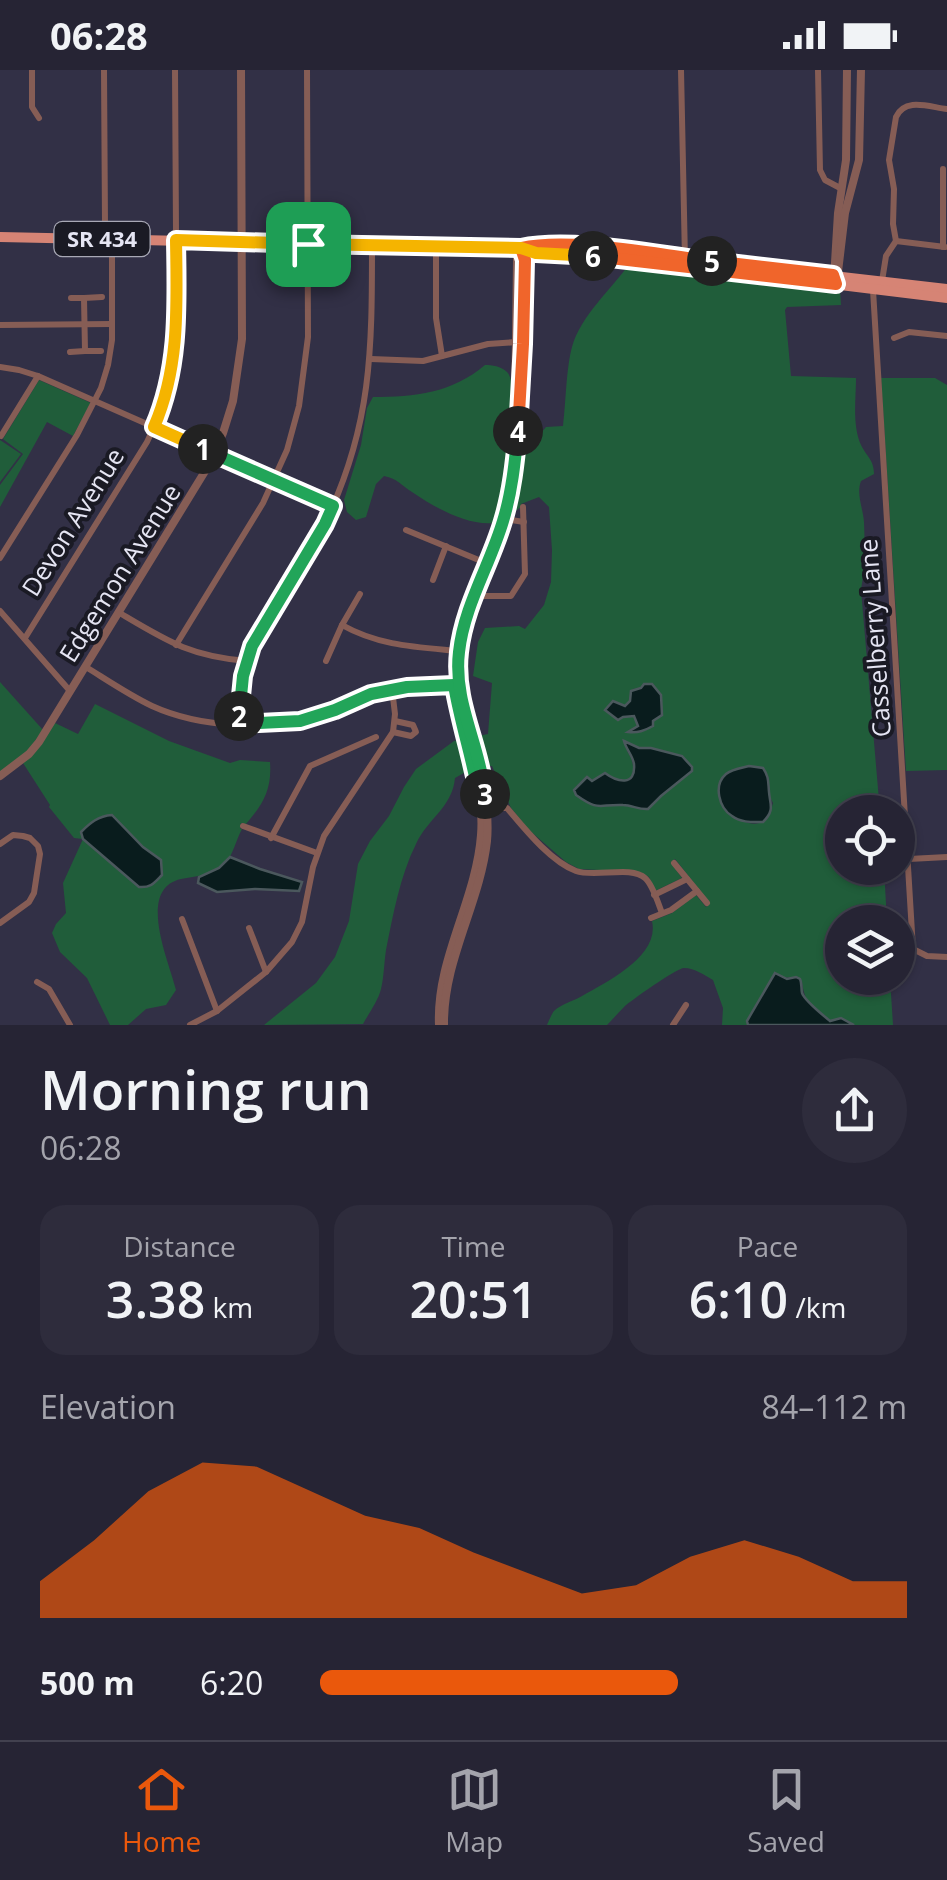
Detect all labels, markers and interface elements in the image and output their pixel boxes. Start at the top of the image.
text: 06:28 [50,9,148,61]
pin [266,202,351,287]
icon: arrive [281,217,336,272]
road number: SR 434 [54,222,150,256]
pin: 6 [568,231,618,281]
pin: 5 [687,236,737,286]
text: 6 [585,237,601,275]
text: 5 [704,242,720,280]
pin: 4 [493,406,543,456]
text: 4 [510,412,526,450]
pin: 1 [178,424,228,474]
text: 1 [195,430,211,468]
street label: Devon Avenue [13,441,131,602]
street label: Edgemon Avenue [51,477,188,668]
street label: Casselberry Lane [850,538,898,738]
pin: 2 [214,691,264,741]
text: 2 [231,697,247,735]
pin: 3 [460,769,510,819]
text: 3 [477,775,493,813]
map controls [825,795,915,995]
button: locate [825,795,915,885]
button: layers [825,905,915,995]
text: Morning run [40,1051,372,1126]
button: share [802,1058,907,1163]
text: 06:28 [40,1126,122,1169]
text: Distance [123,1227,236,1265]
text: Time [441,1227,506,1265]
text: Pace [737,1227,798,1265]
text: 3.38 [106,1265,205,1333]
text: 20:51 [409,1265,538,1333]
text: 6:10 [689,1265,788,1333]
text: km [205,1288,253,1326]
text: /km [788,1288,846,1326]
text: Elevation [40,1385,176,1428]
text: 84–112 m [762,1385,907,1428]
text: 500 m [40,1661,135,1704]
text: 6:20 [200,1661,263,1704]
tab: Home [122,1762,201,1860]
tab: Map [445,1762,503,1860]
tab: Saved [747,1762,825,1860]

